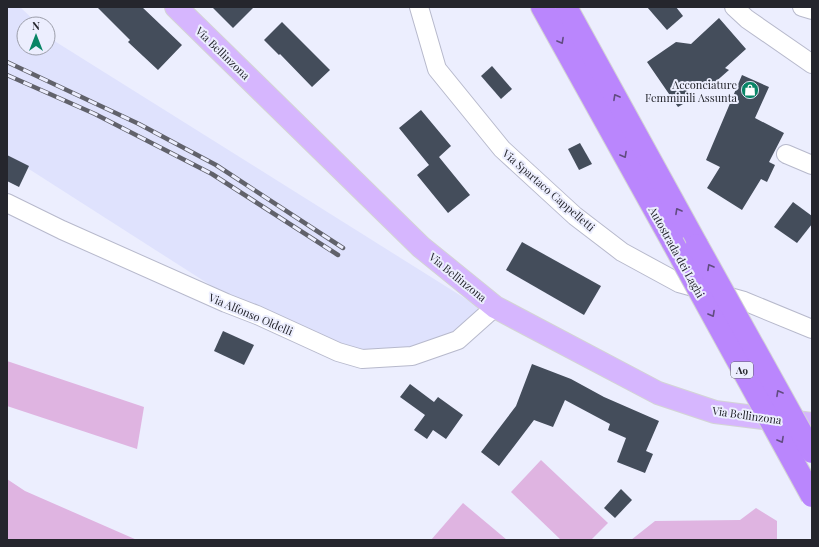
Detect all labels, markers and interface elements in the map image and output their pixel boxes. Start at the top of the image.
north arrow [16,16,56,56]
text: N [32,18,40,33]
street label: Via Bellinzona [192,23,254,83]
one-way arrow [557,37,564,44]
place label: Acconciature Femminili Assunta [645,77,738,105]
shop icon: Acconciature Femminili Assunta [740,80,760,100]
one-way arrow [613,94,620,101]
street label: Via Spartaco Cappelletti [499,145,598,234]
one-way arrow [619,151,626,158]
street label: Autostrada dei Laghi [645,203,708,300]
one-way arrow [676,208,683,215]
street label: Via Bellinzona [425,249,490,305]
one-way arrow [707,264,714,271]
street label: Via Alfonso Oldelli [206,289,295,338]
one-way arrow [707,310,714,318]
road number: A9 [731,362,753,378]
one-way arrow [777,390,784,397]
street label: Via Bellinzona [710,403,783,427]
one-way arrow [777,436,784,444]

